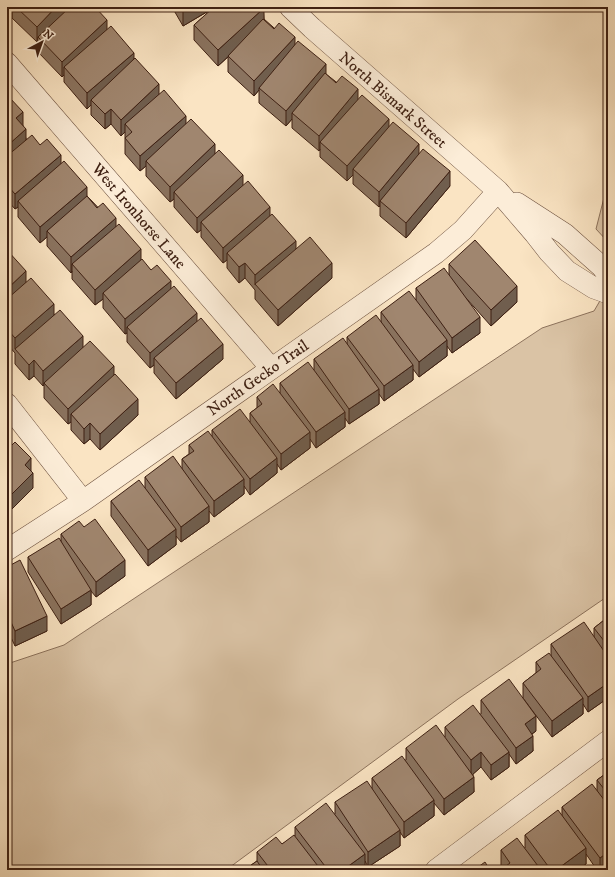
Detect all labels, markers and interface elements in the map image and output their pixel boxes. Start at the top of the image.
north arrow [22,22,62,62]
text: N [40,27,56,43]
street label: North Bismark Street [335,48,451,152]
street label: West Ironhorse Lane [87,158,191,273]
street label: North Gecko Trail [203,335,313,420]

